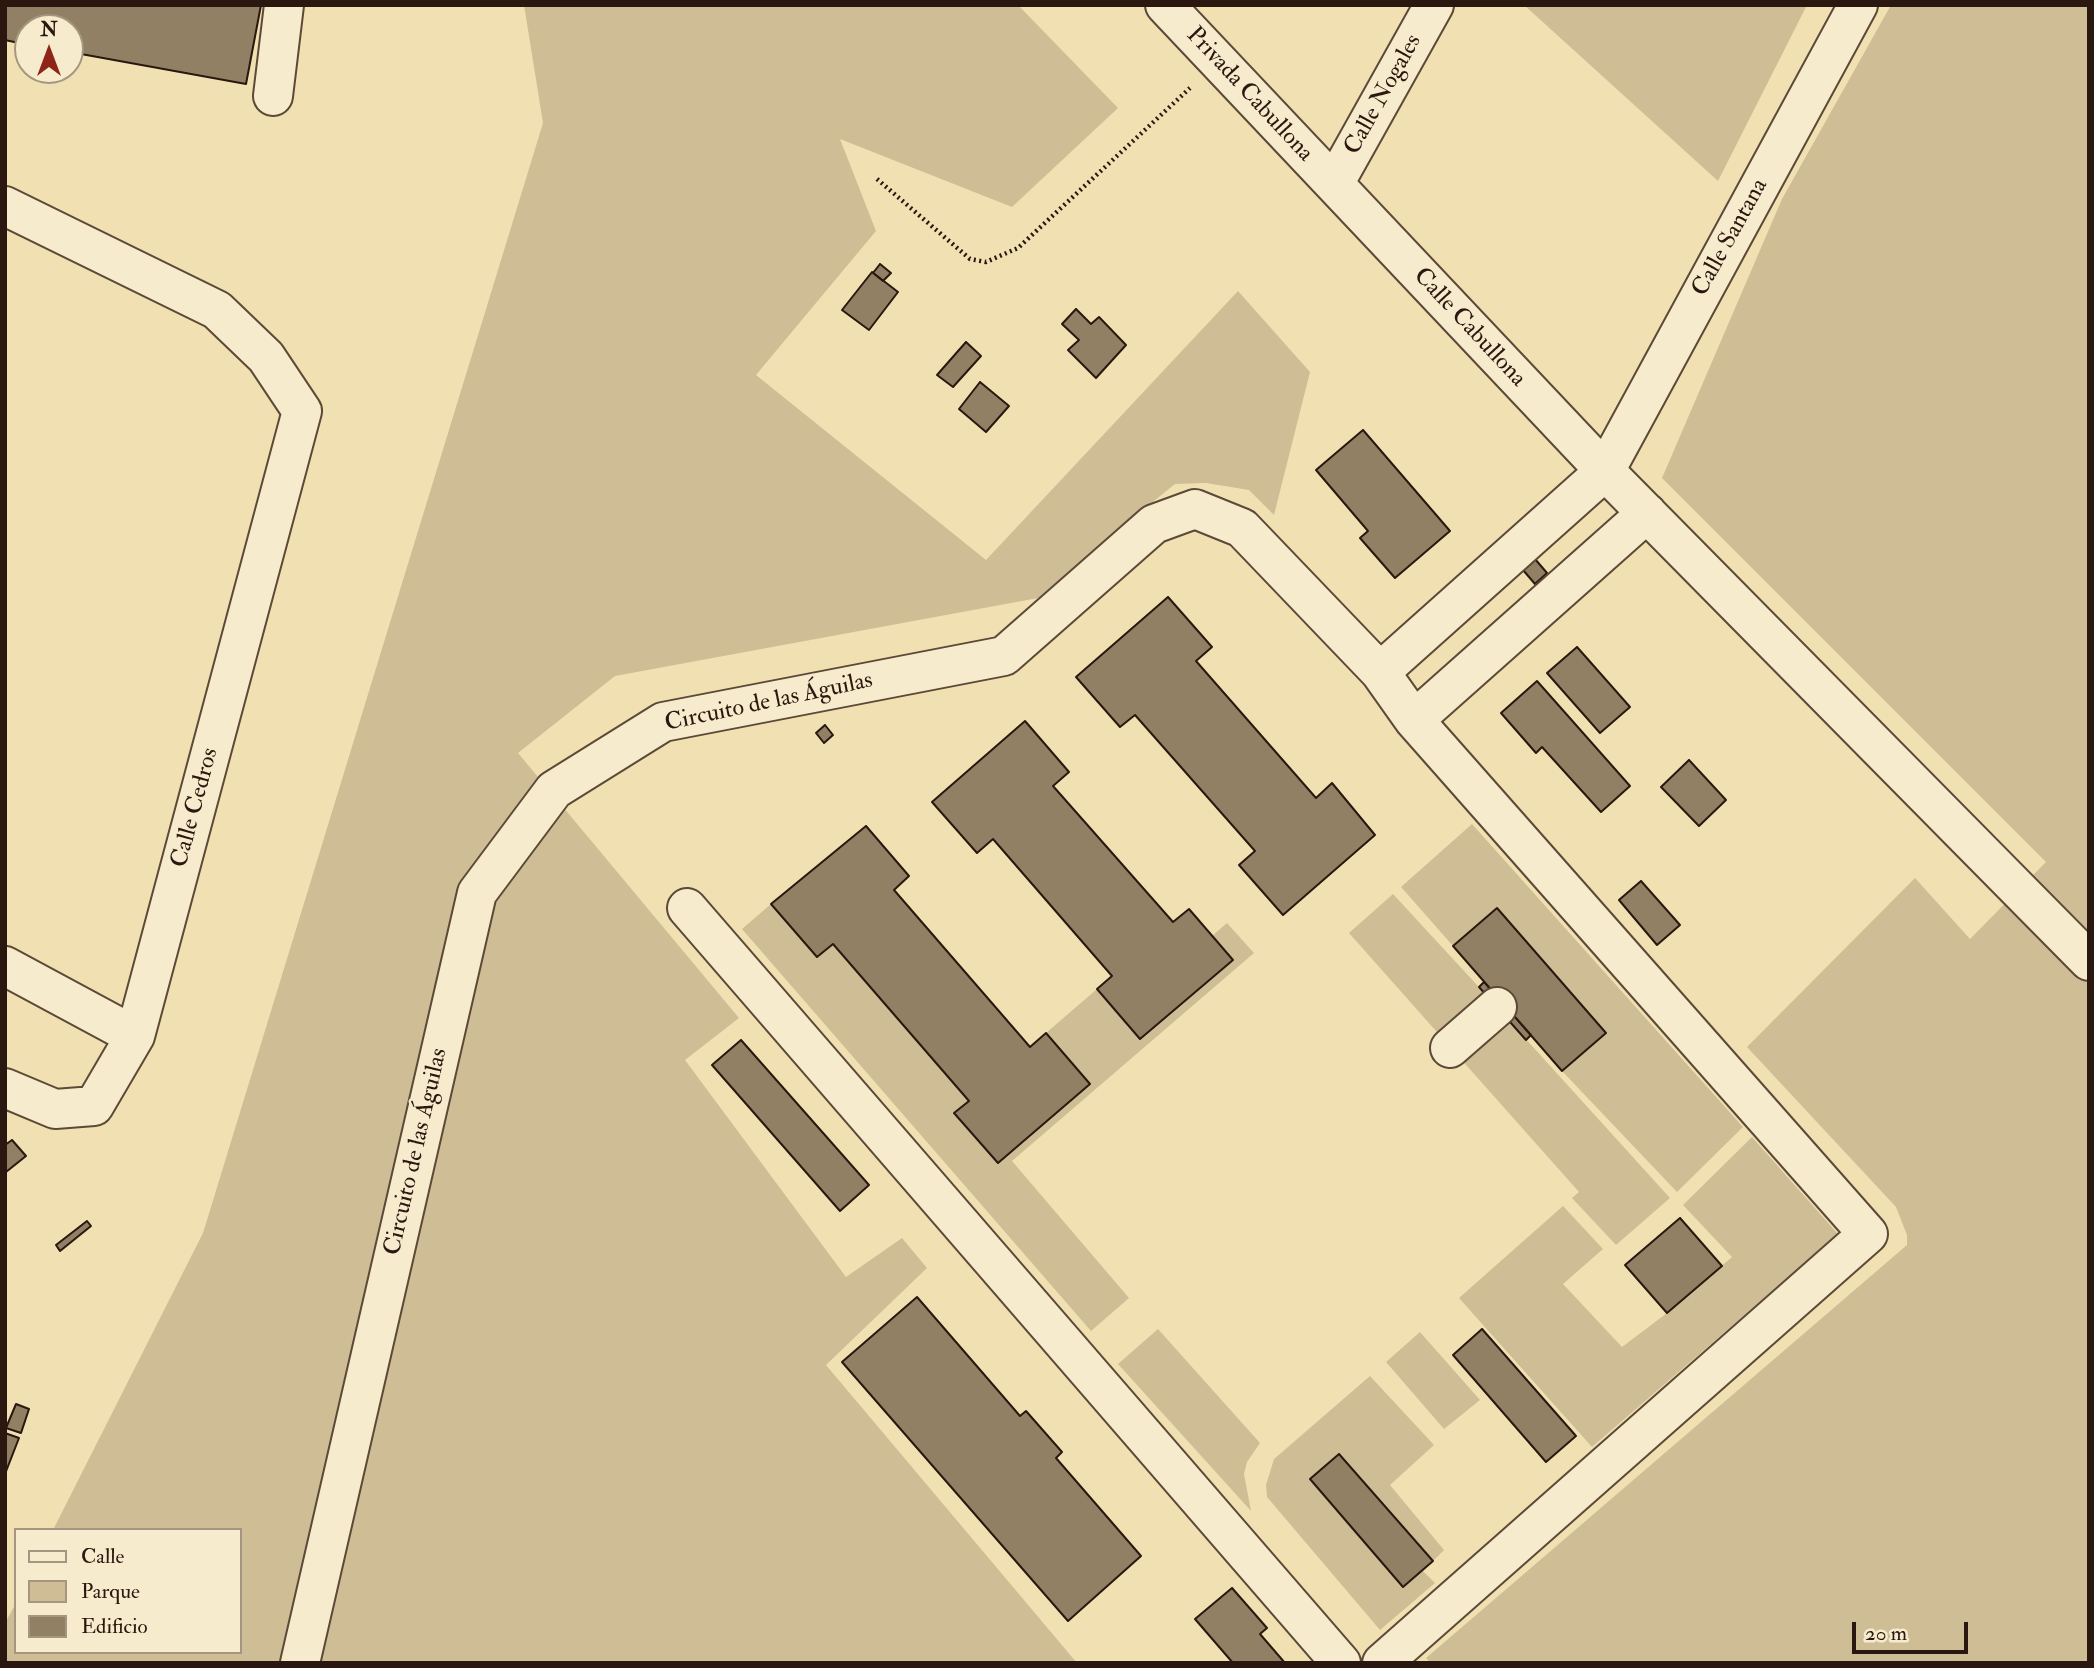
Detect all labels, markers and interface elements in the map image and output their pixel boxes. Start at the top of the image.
north arrow [14,14,84,84]
text: N [40,18,58,42]
street label: Privada Cabullona [1179,22,1319,168]
street label: Calle Nogales [1339,30,1429,160]
street label: Calle Santana [1687,174,1775,302]
street label: Calle Cabullona [1407,263,1531,393]
street label: Circuito de las Águilas [662,667,876,739]
street label: Calle Cedros [166,745,226,871]
street label: Circuito de las Águilas [379,1046,455,1258]
legend [14,1528,242,1654]
text: Calle [81,1543,124,1570]
text: Parque [81,1578,140,1605]
scale bar [1856,1608,1972,1652]
text: Edificio [81,1613,148,1640]
text: 20 m [1865,1620,1907,1647]

